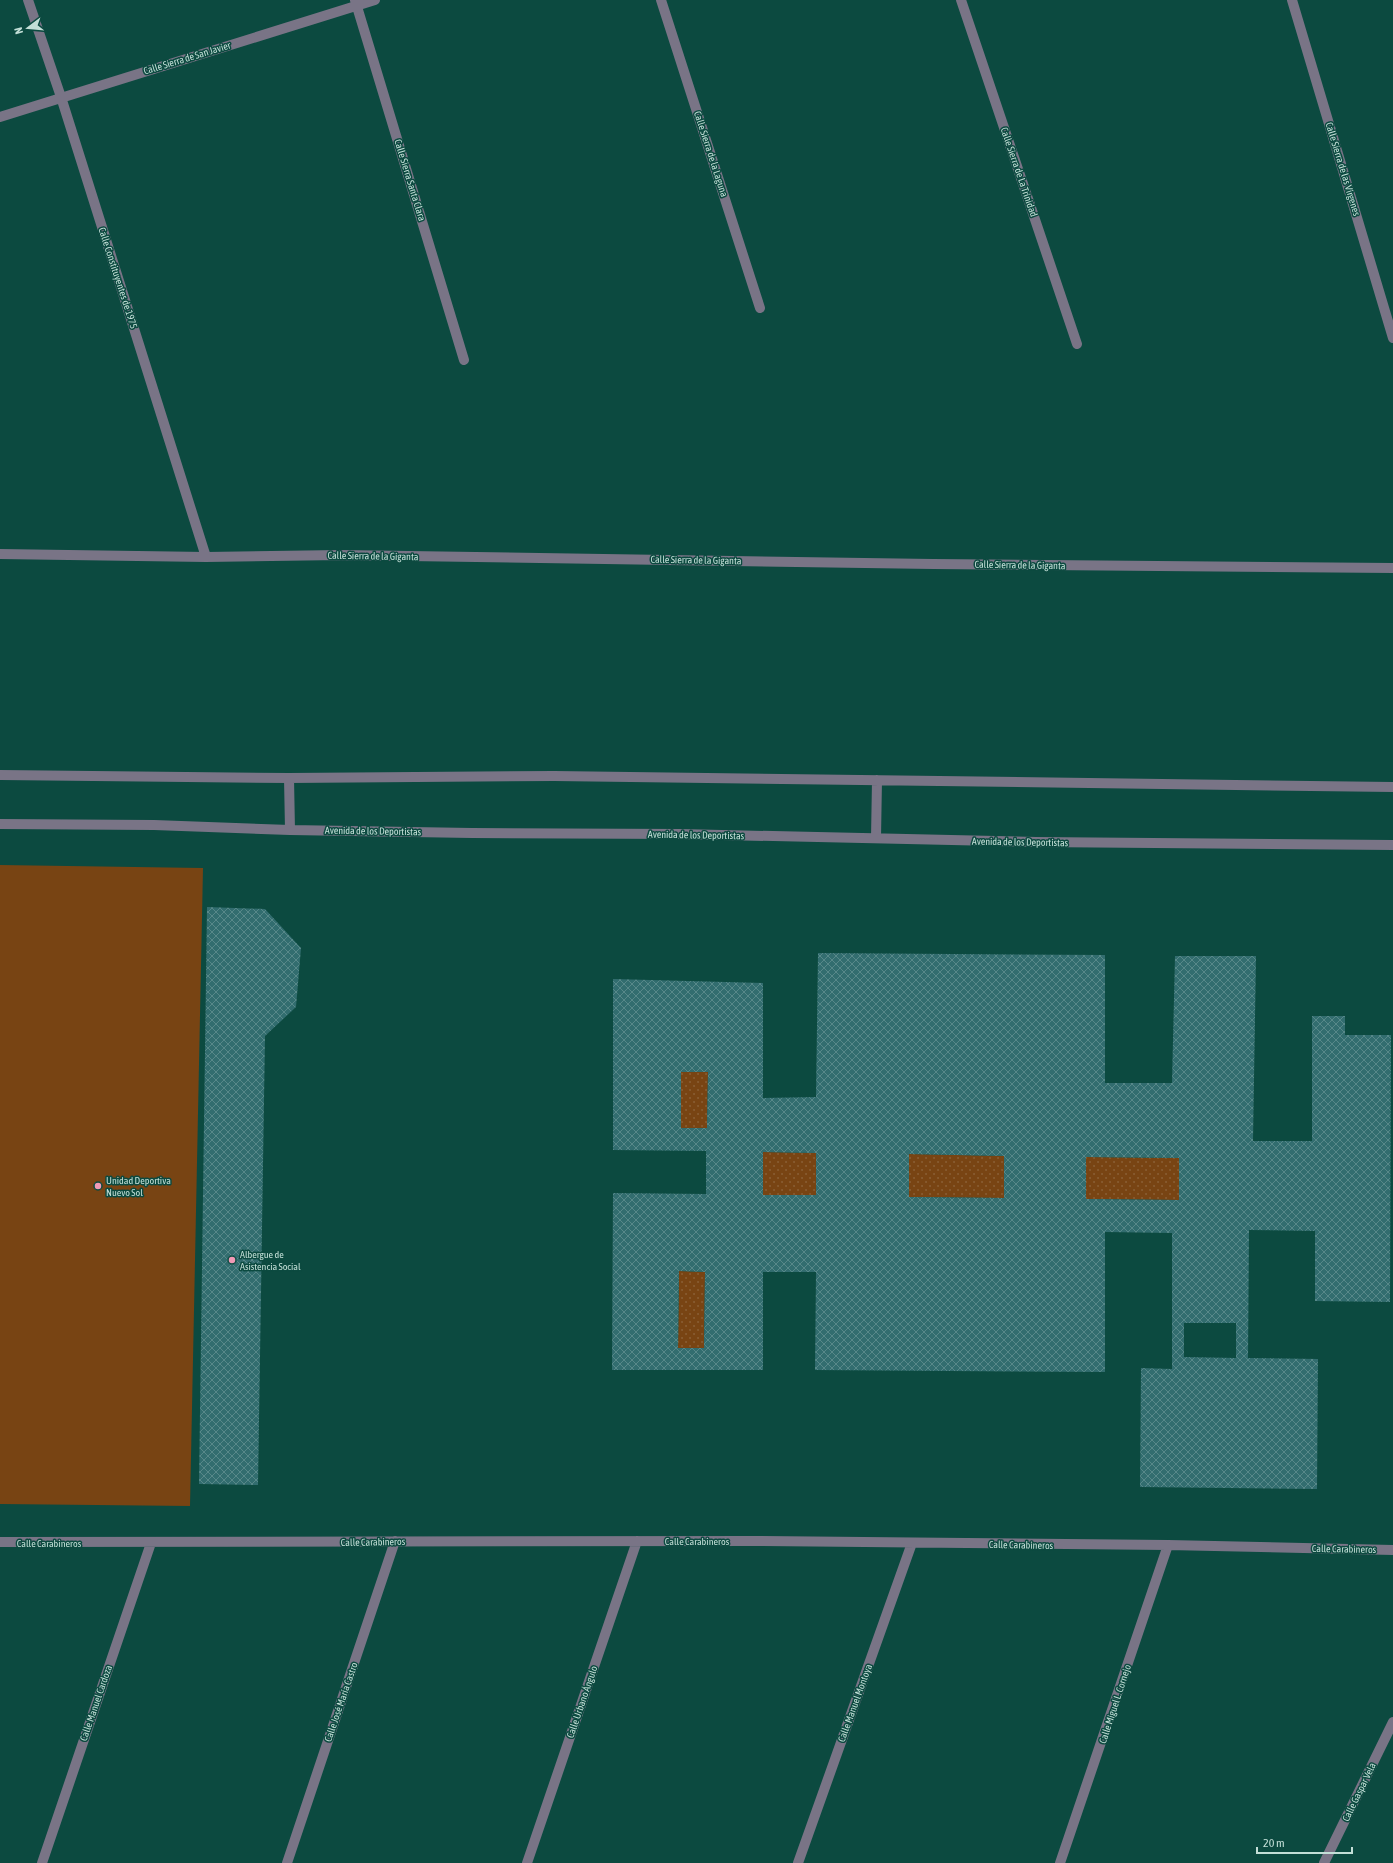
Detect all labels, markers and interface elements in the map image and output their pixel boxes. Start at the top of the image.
north arrow [8,8,48,48]
text: N [12,26,25,36]
street label: Calle Sierra de San Javier [142,39,233,76]
street label: Calle Sierra de la Laguna [692,110,730,199]
street label: Calle Sierra de las Vírgenes [1324,121,1363,218]
street label: Calle Sierra de La Trinidad [999,126,1040,218]
street label: Calle Sierra Santa Clara [392,138,428,222]
street label: Calle Constituyentes de 1975 [96,226,140,330]
street label: Calle Sierra de la Giganta [327,550,419,562]
street label: Calle Sierra de la Giganta [650,554,742,566]
street label: Calle Sierra de la Giganta [974,559,1066,571]
street label: Avenida de los Deportistas [325,825,422,837]
street label: Avenida de los Deportistas [648,829,745,841]
street label: Avenida de los Deportistas [972,836,1069,848]
place label: Unidad Deportiva Nuevo Sol [106,1175,171,1198]
marker: Unidad Deportiva Nuevo Sol [93,1181,103,1191]
place label: Albergue de Asistencia Social [240,1249,301,1272]
marker: Albergue de Asistencia Social [227,1255,237,1265]
street label: Calle Carabineros [341,1536,406,1548]
street label: Calle Carabineros [665,1536,730,1547]
street label: Calle Carabineros [17,1538,82,1549]
street label: Calle Carabineros [989,1539,1054,1551]
street label: Calle Carabineros [1312,1543,1377,1555]
street label: Calle José María Castro [322,1660,360,1743]
street label: Calle Manuel Montoya [836,1662,874,1743]
street label: Calle Manuel Cardoza [78,1663,114,1742]
street label: Calle Miguel L. Cornejo [1097,1663,1133,1745]
street label: Calle Urbano Ángulo [564,1664,600,1740]
street label: Calle Gaspar Vela [1340,1761,1378,1823]
scale bar [1257,1829,1352,1855]
text: 20 m [1263,1836,1285,1850]

